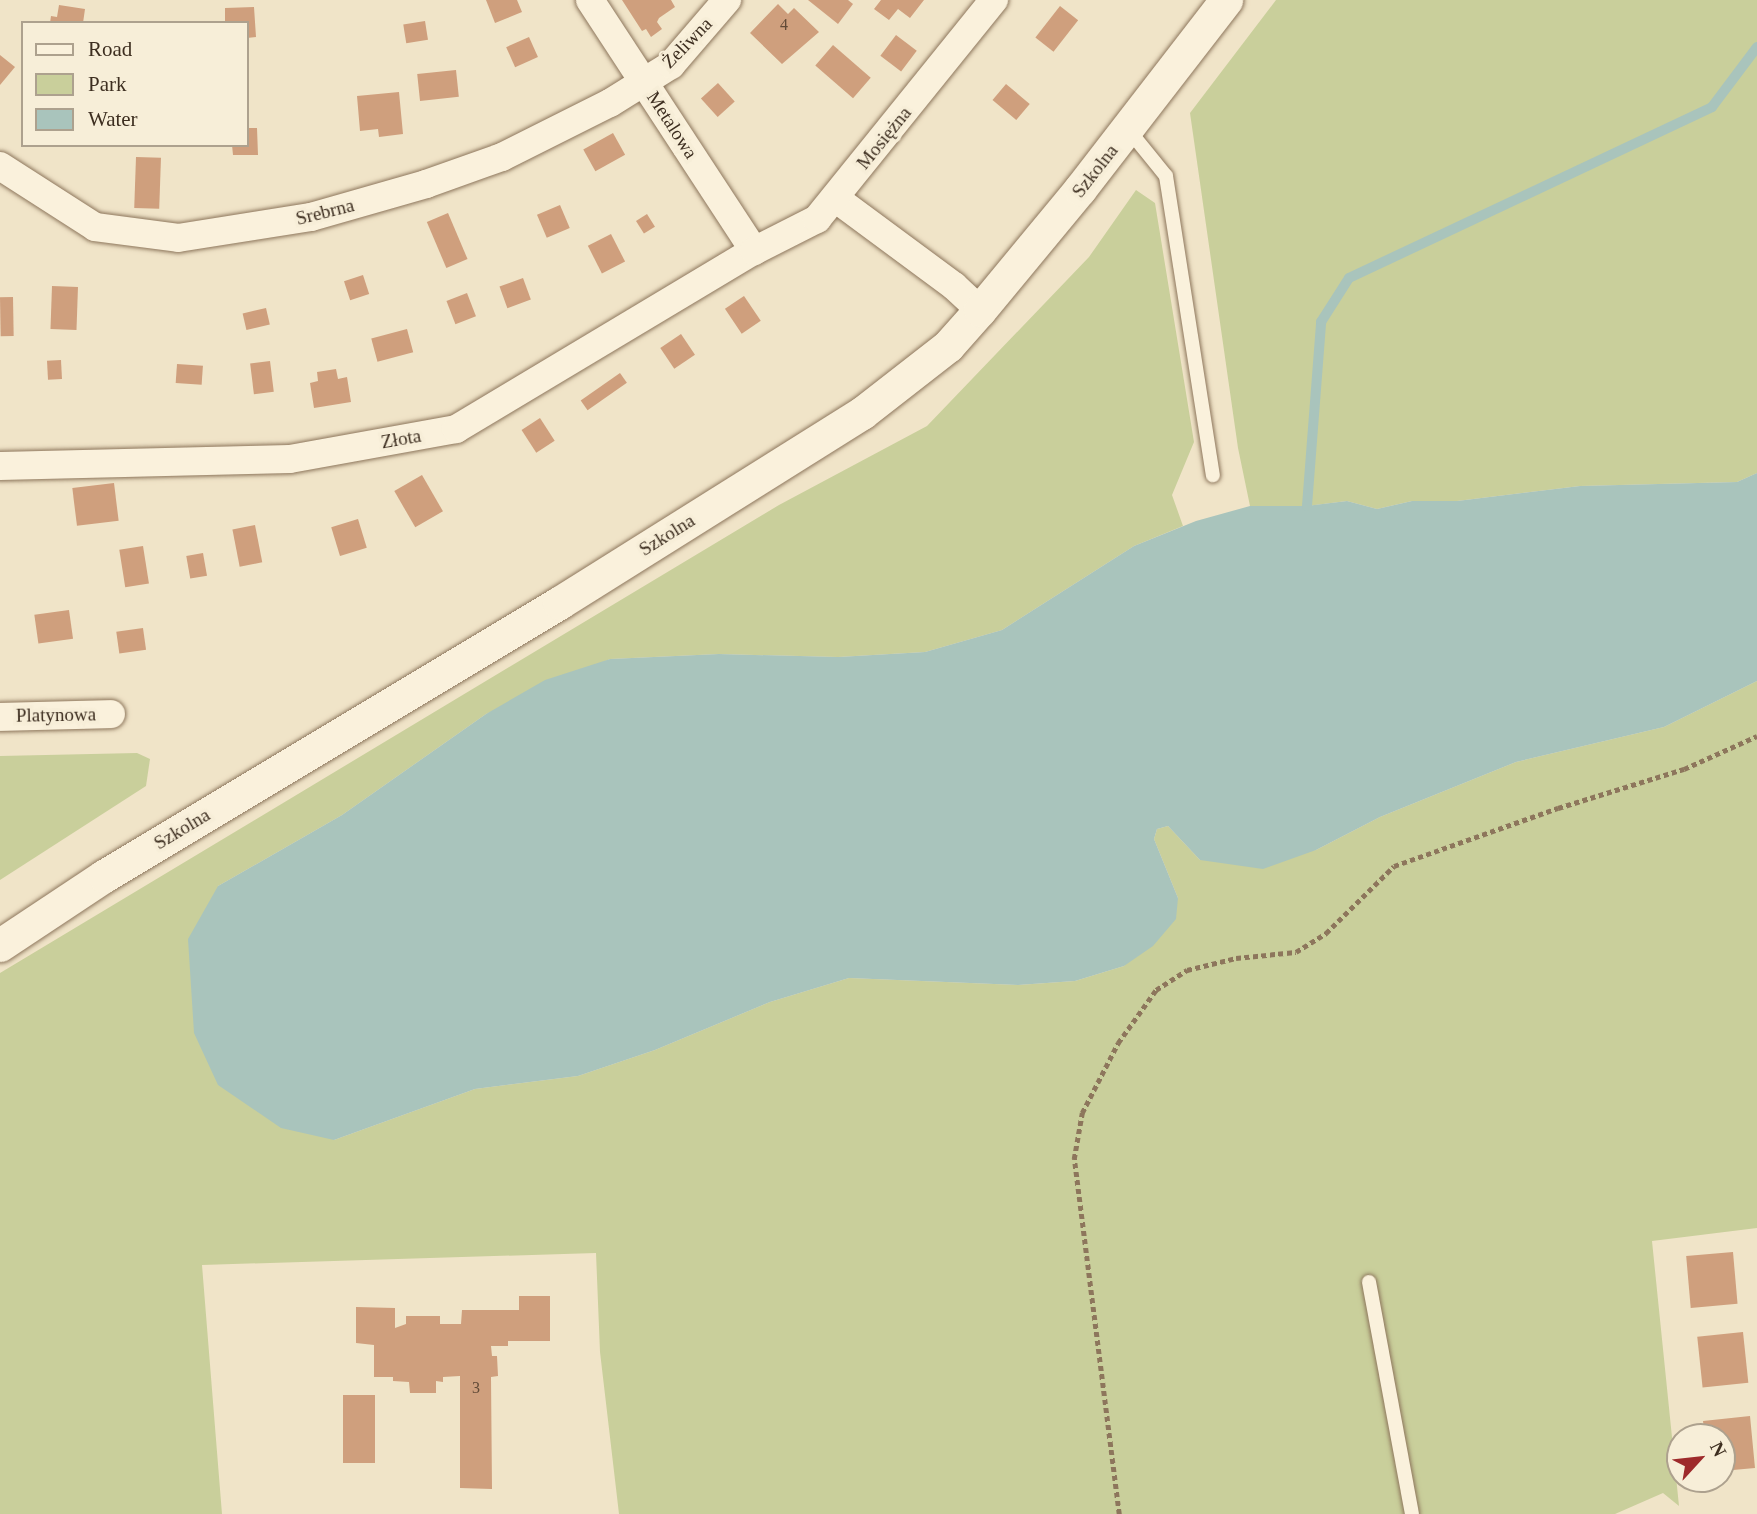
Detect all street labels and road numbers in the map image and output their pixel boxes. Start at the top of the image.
street label: Żeliwna [657,13,717,73]
street label: Metalowa [642,87,702,163]
street label: Mosiężna [852,102,916,174]
street label: Szkolna [1067,140,1123,202]
street label: Srebrna [294,194,356,230]
street label: Złota [379,424,423,454]
street label: Szkolna [635,509,699,561]
street label: Platynowa [16,703,96,727]
street label: Szkolna [150,803,214,855]

